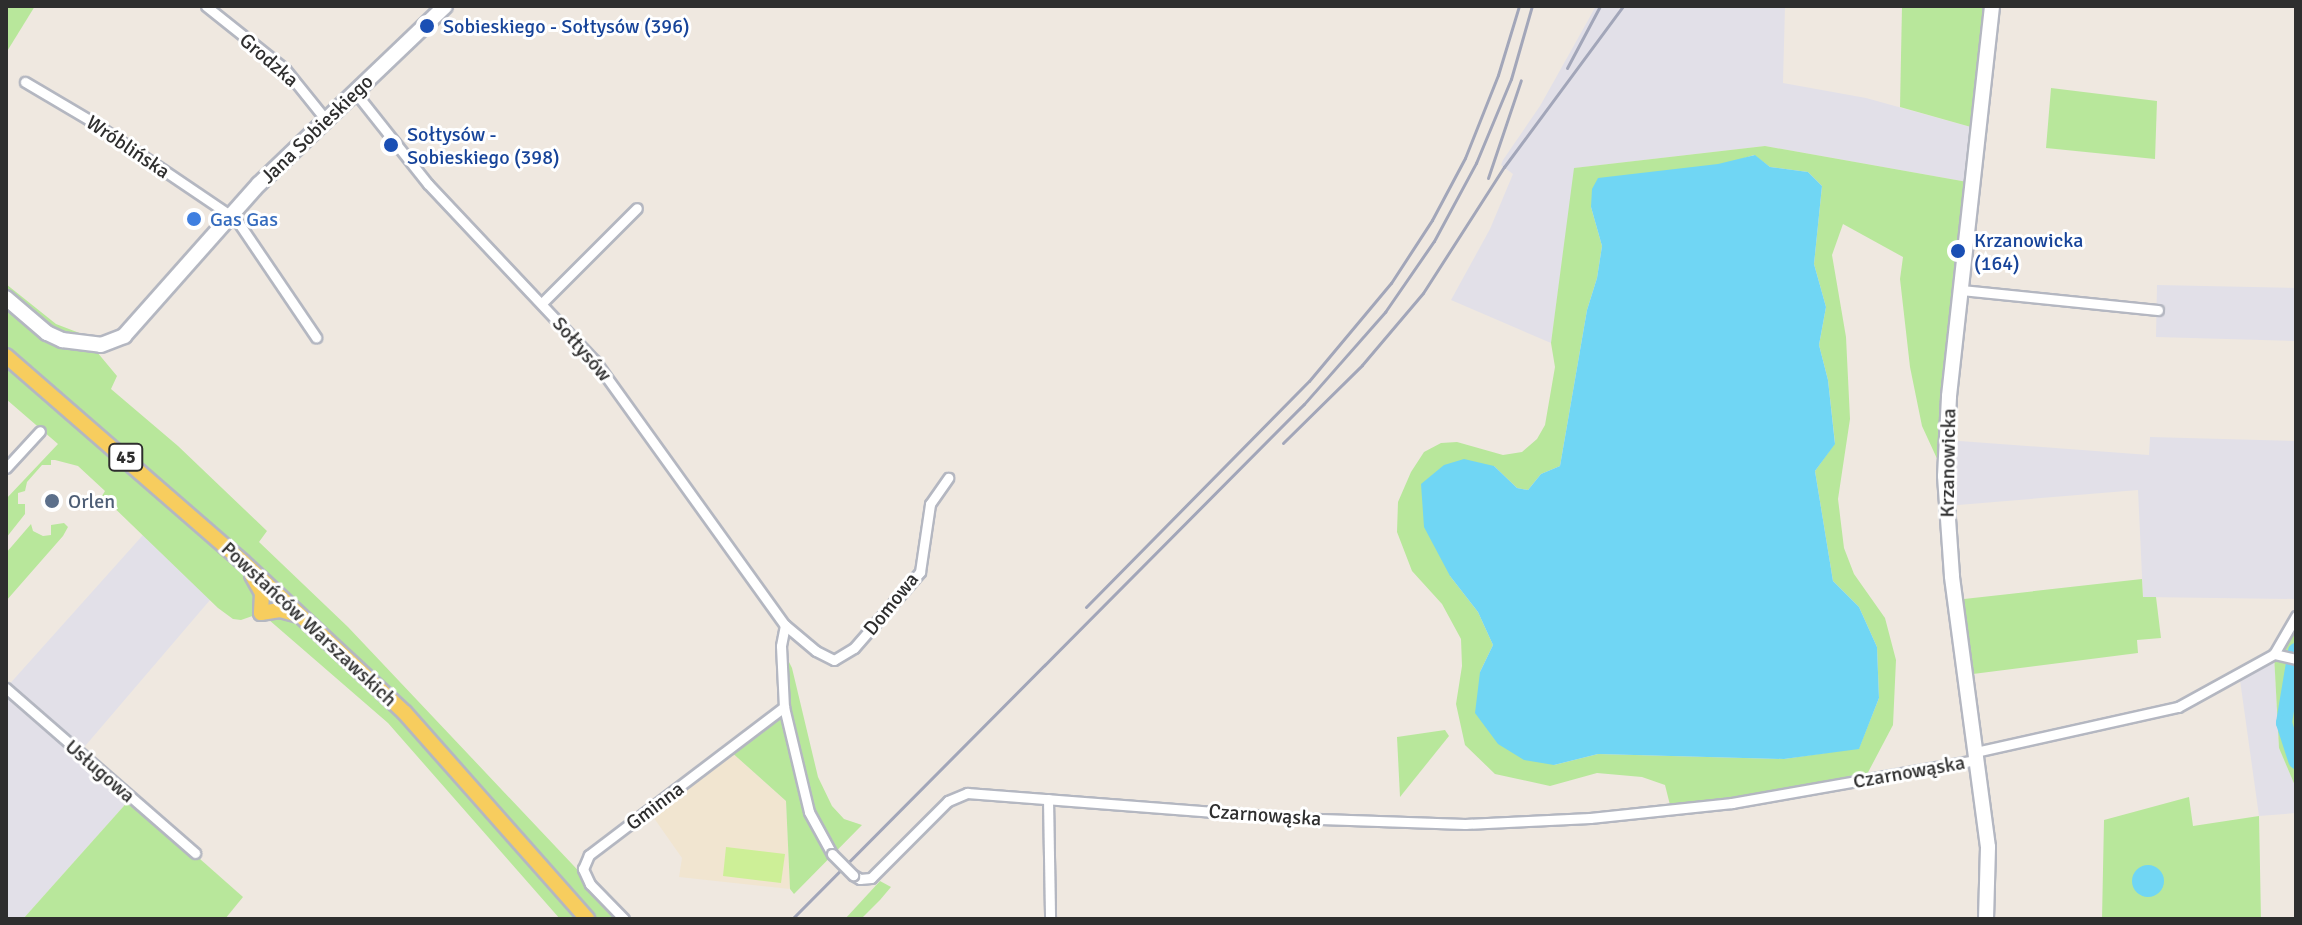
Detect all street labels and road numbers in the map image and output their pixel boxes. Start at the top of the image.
street label: Grodzka [235,28,303,92]
street label: Jana Sobieskiego [256,69,378,189]
street label: Wróblińska [82,110,174,184]
street label: Sołtysów [547,312,617,386]
street label: Krzanowicka [1935,408,1961,518]
road number: 45 [108,443,144,471]
street label: Powstańców Warszawskich [216,537,402,711]
street label: Domowa [858,568,924,640]
street label: Usługowa [60,734,140,808]
street label: Czarnowąska [1851,750,1967,794]
street label: Gminna [621,777,689,835]
street label: Czarnowąska [1208,799,1322,831]

